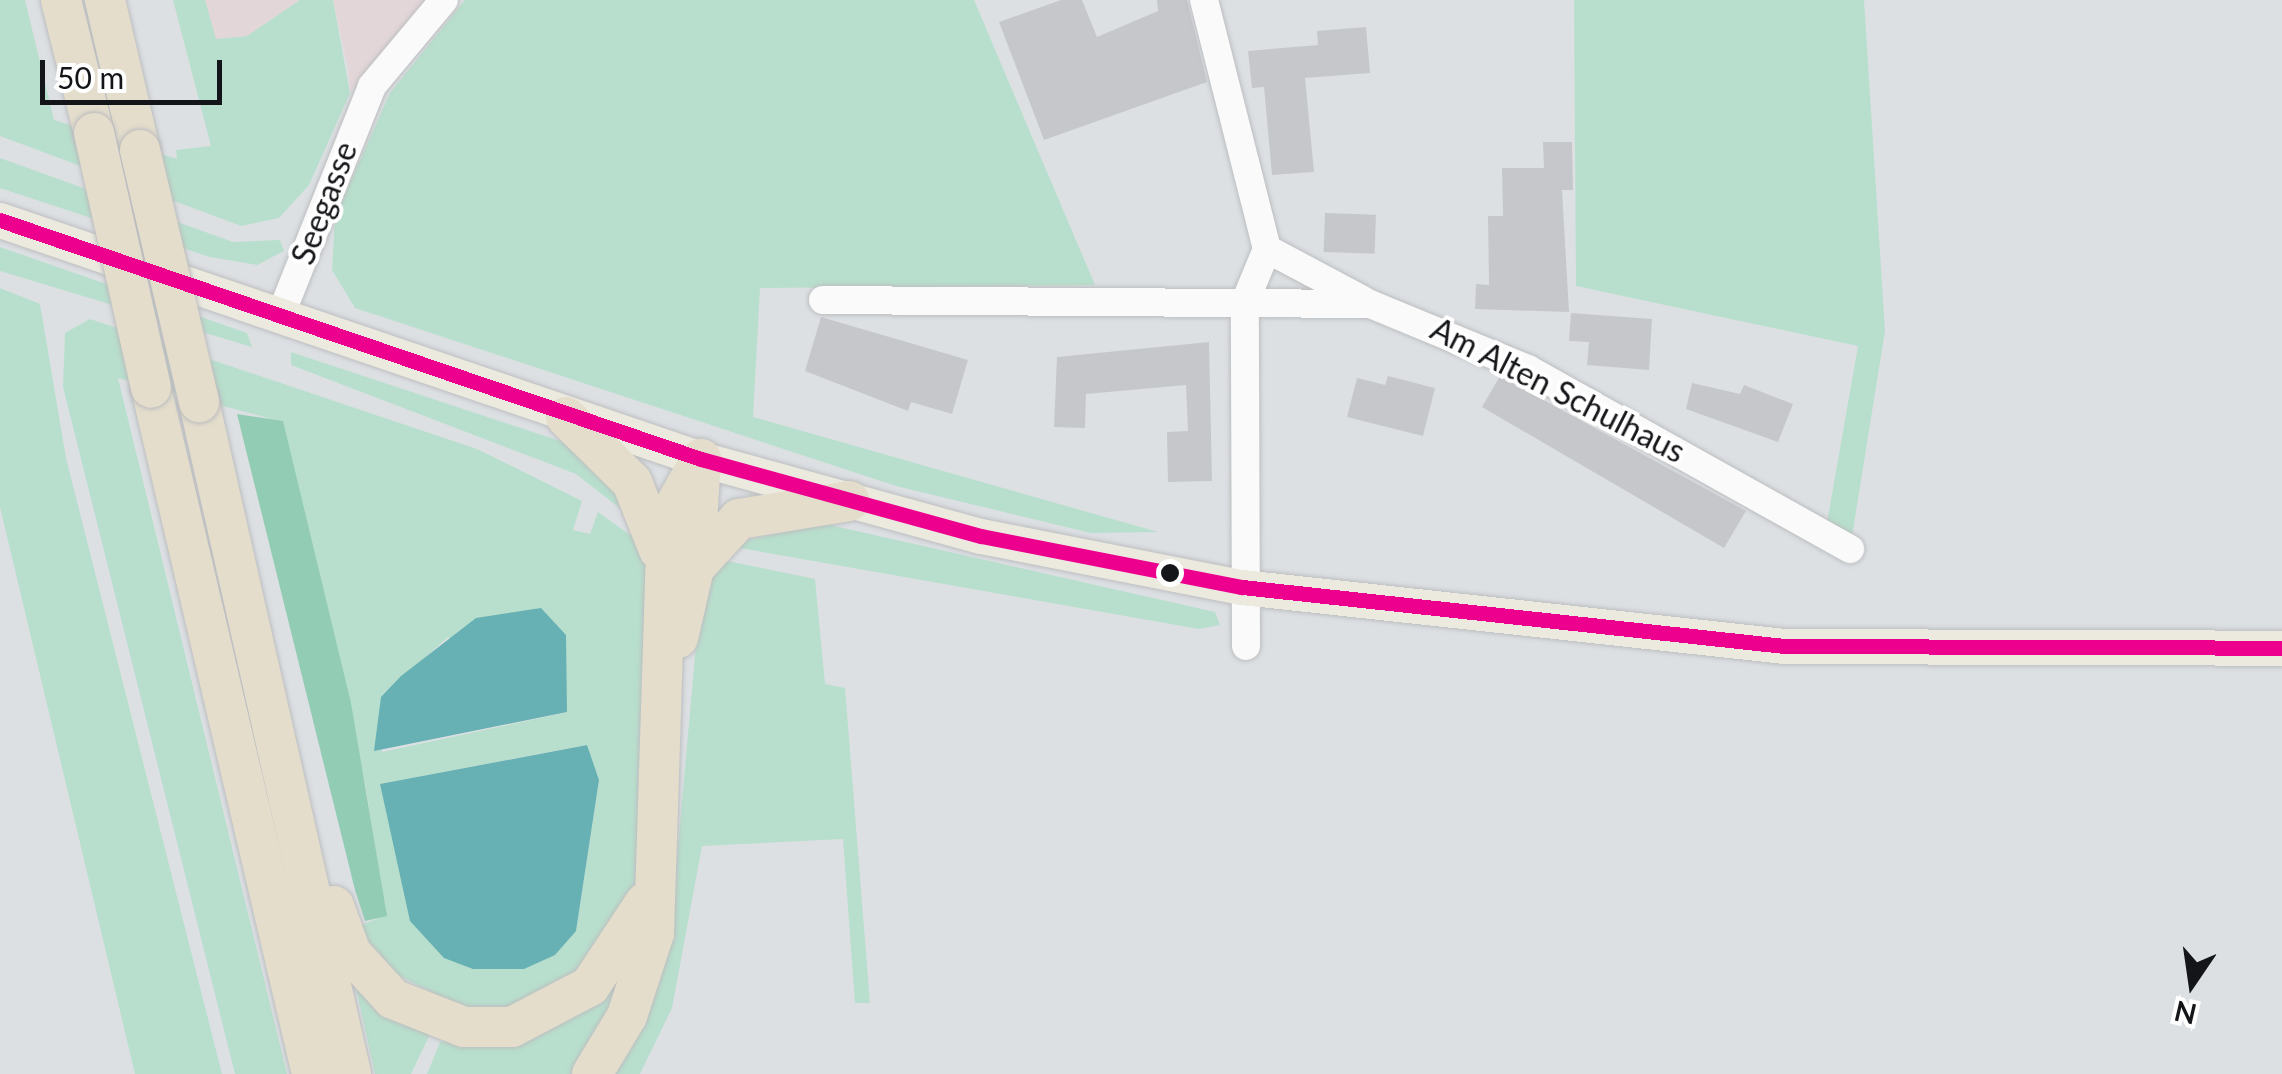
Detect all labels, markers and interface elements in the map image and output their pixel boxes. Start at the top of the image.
scale bar [45,40,228,102]
text: 50 m [57,59,124,95]
street label: Seegasse [283,136,365,270]
street label: Am Alten Schulhaus [1424,309,1692,471]
unlabelled marker [1160,563,1180,583]
north arrow [2142,934,2242,1034]
text: N [2171,994,2200,1032]

